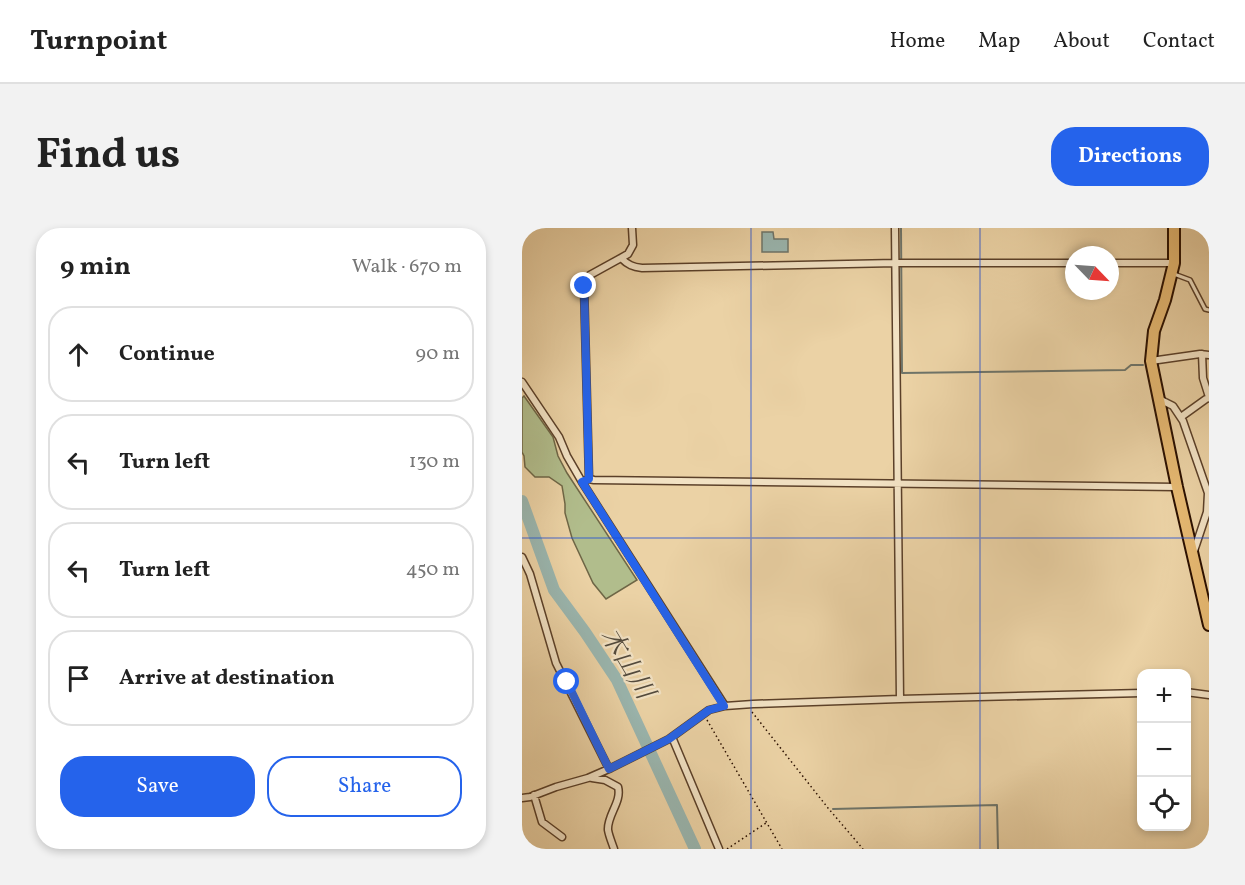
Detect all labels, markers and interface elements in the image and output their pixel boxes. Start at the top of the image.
text: Turnpoint [30,22,167,61]
text: Home [890,27,945,56]
text: Map [978,27,1020,56]
text: About [1053,27,1110,56]
text: Contact [1143,27,1215,56]
text: Find us [36,127,180,186]
button: Directions [1051,127,1209,186]
north arrow [1065,246,1119,300]
text: 9 min [60,249,131,285]
text: Walk · 670 m [352,253,462,281]
route end [570,272,596,298]
icon: ahead [62,338,95,371]
text: Continue [119,339,215,370]
text: 90 m [416,340,460,368]
icon: left [62,446,95,479]
text: Turn left [119,447,210,478]
text: 130 m [409,448,460,476]
icon: left [62,554,95,587]
text: Turn left [119,555,210,586]
text: 450 m [406,556,460,584]
water label: 木山川 [591,621,663,709]
icon: arrive [62,662,95,695]
text: Arrive at destination [119,663,335,694]
route start [553,668,579,694]
map controls [1137,669,1191,831]
button: + [1137,669,1191,723]
button: − [1137,723,1191,777]
button: Save [60,756,255,817]
button: Share [267,756,462,817]
button: locate [1137,777,1191,831]

